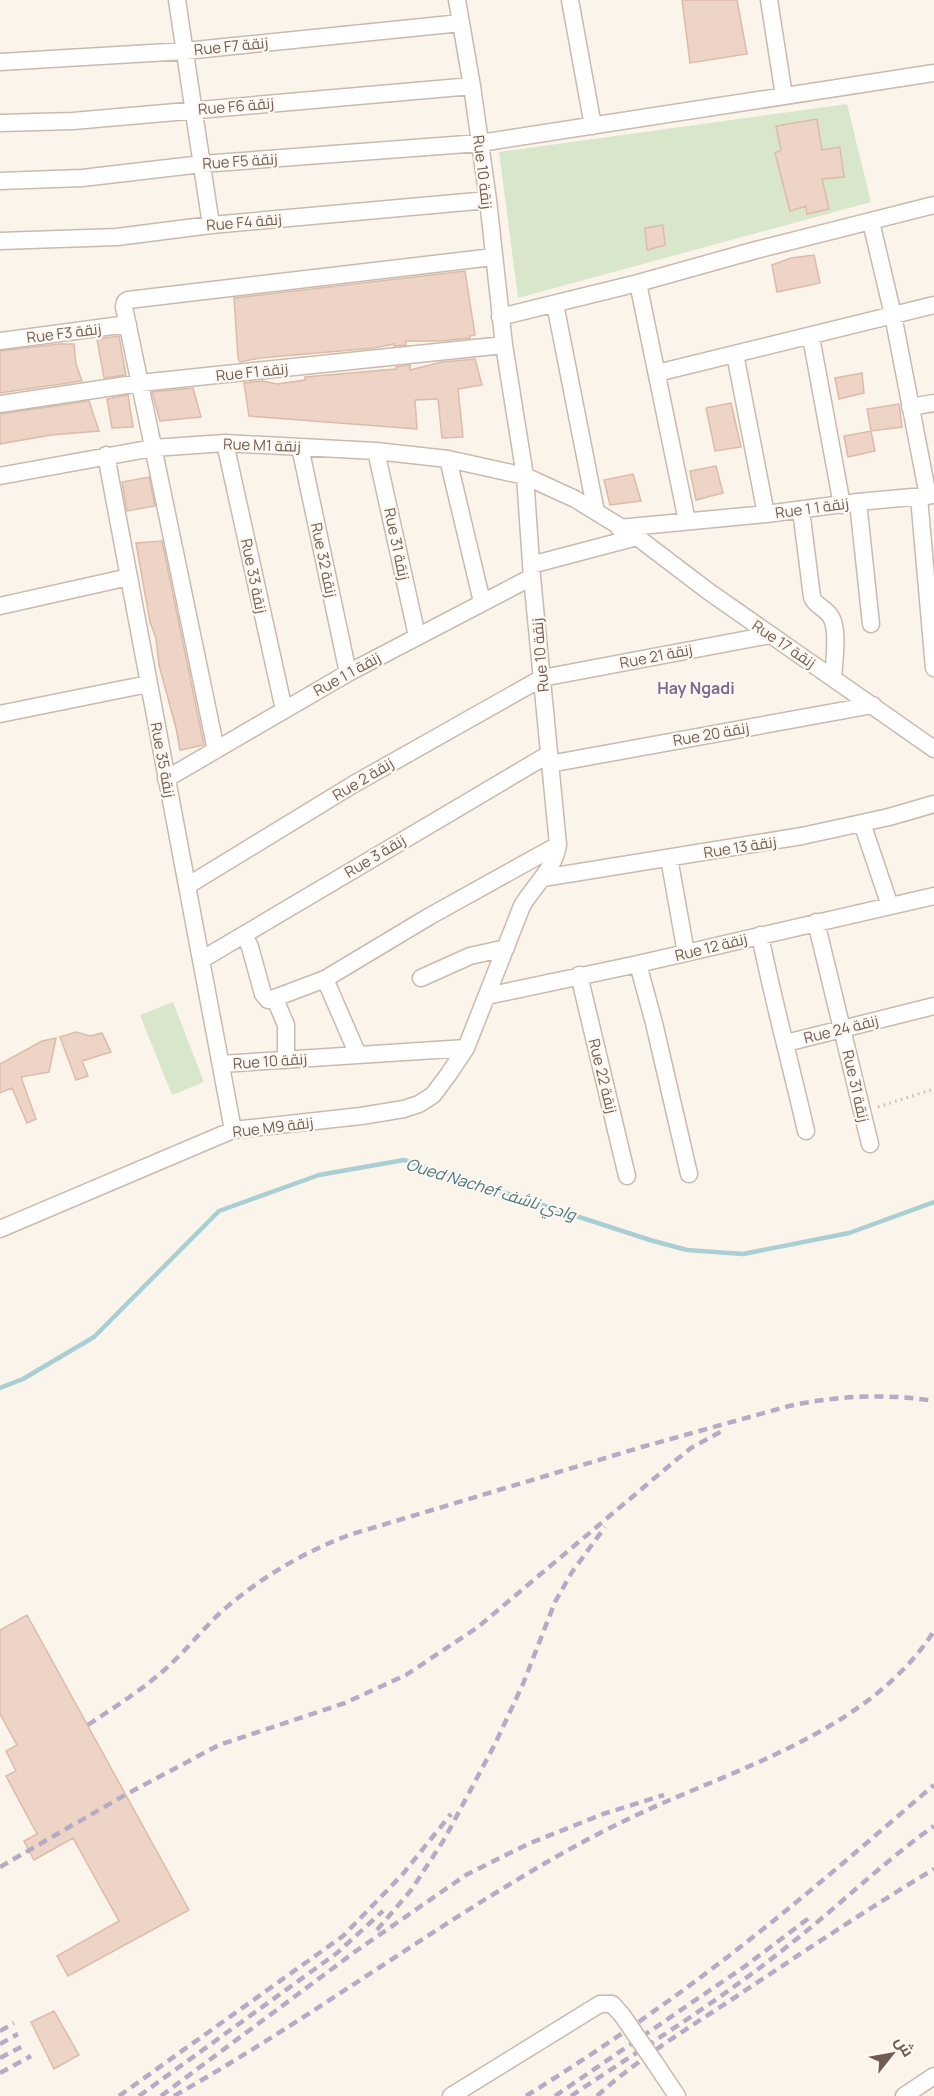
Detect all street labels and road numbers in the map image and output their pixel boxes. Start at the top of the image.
street label: Rue F7 زنقة [193,32,269,60]
street label: Rue F6 زنقة [197,92,275,120]
street label: Rue 10 زنقة [468,134,498,210]
street label: Rue F5 زنقة [202,148,278,174]
street label: Rue F4 زنقة [205,208,283,236]
street label: Rue F3 زنقة [25,318,103,348]
street label: Rue F1 زنقة [215,358,289,386]
street label: Rue M1 زنقة [223,433,301,457]
street label: Rue 1 زنقة 1 [774,492,850,524]
street label: Rue 31 زنقة [379,506,415,582]
street label: Rue 32 زنقة [306,521,342,599]
street label: Rue 33 زنقة [236,537,272,615]
street label: Rue 17 زنقة [748,615,820,673]
street label: Rue 10 زنقة [526,617,554,693]
street label: Rue 21 زنقة [618,639,694,673]
street label: Rue 1 زنقة 1 [310,647,384,701]
street label: Rue 20 زنقة [671,717,751,751]
street label: Rue 35 زنقة [145,721,181,799]
street label: Rue 2 زنقة [328,753,398,805]
street label: Rue 3 زنقة [341,830,409,882]
street label: Rue 13 زنقة [702,831,778,863]
street label: Rue 12 زنقة [673,928,749,966]
street label: Rue 24 زنقة [801,1010,881,1048]
street label: Rue 22 زنقة [584,1036,622,1116]
street label: Rue 10 زنقة [232,1048,308,1074]
street label: Rue 31 زنقة [838,1048,874,1124]
street label: Rue M9 زنقة [231,1112,315,1142]

